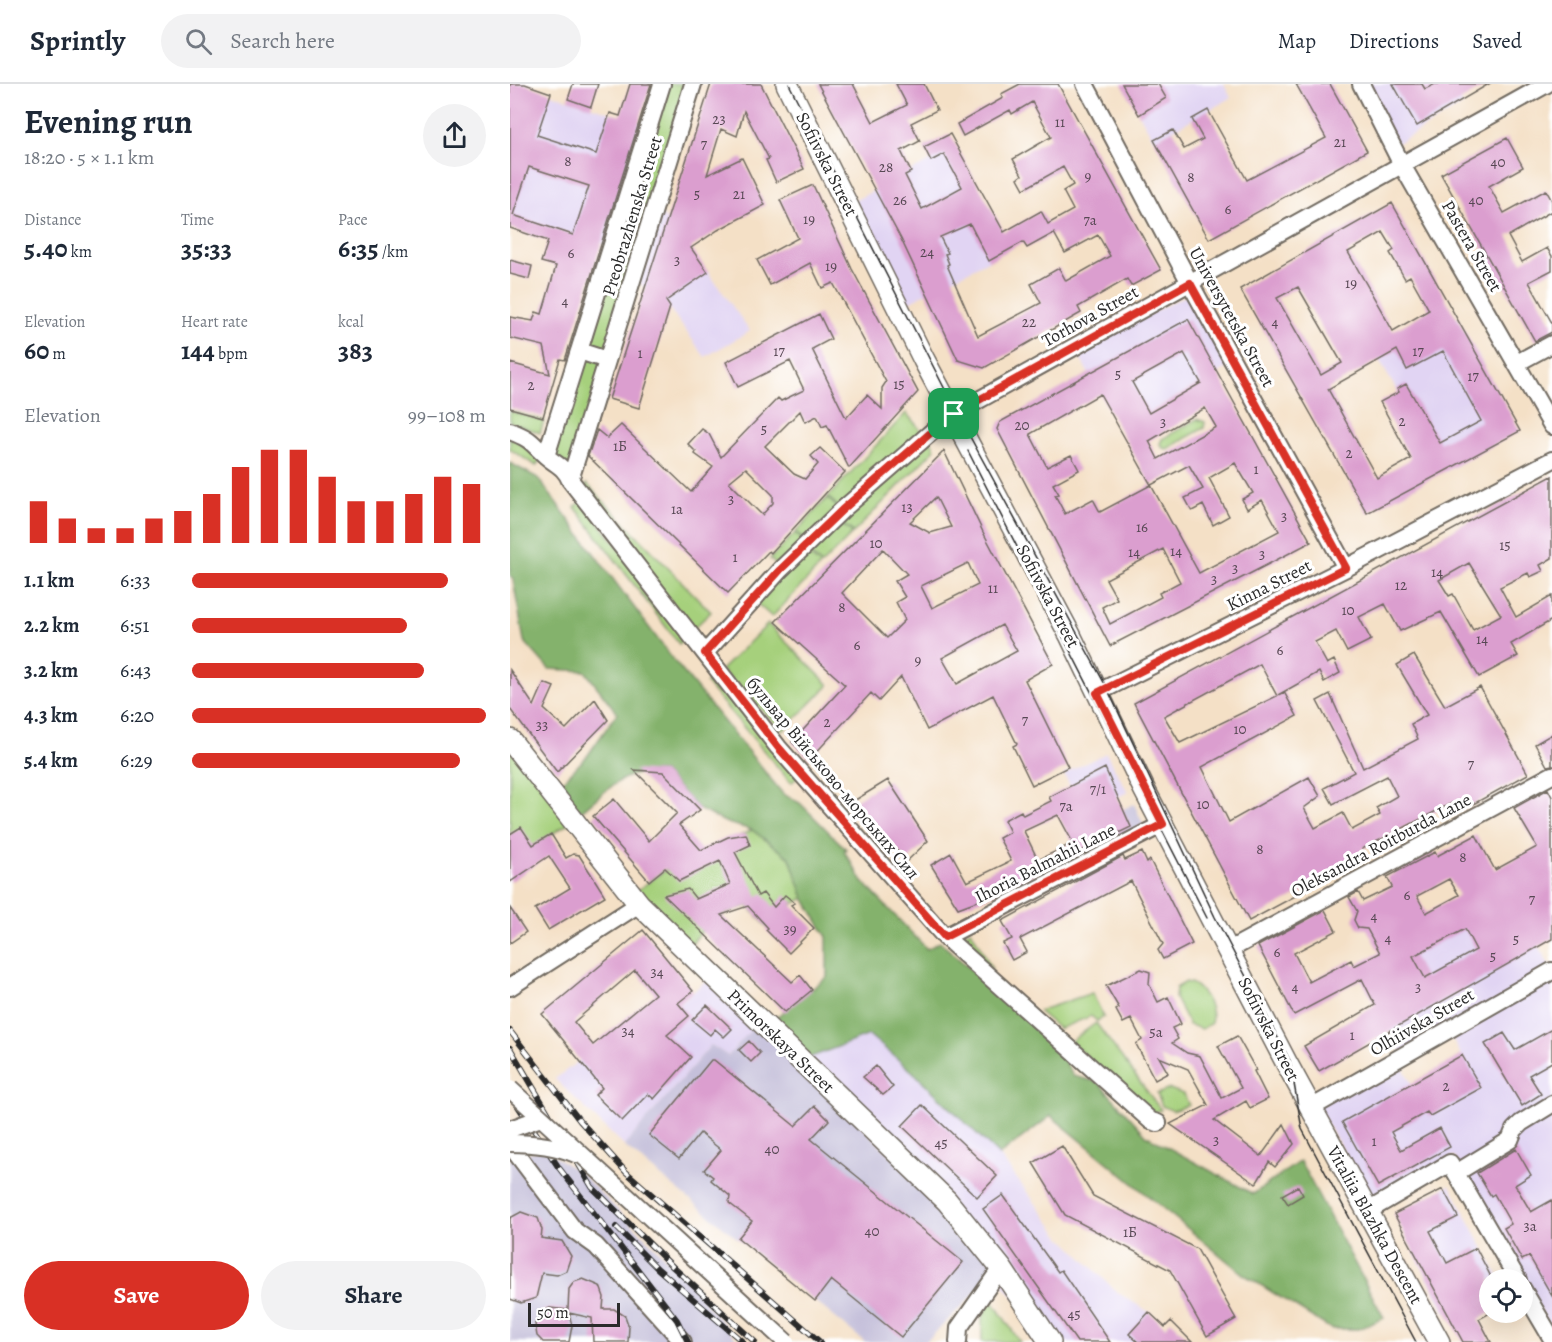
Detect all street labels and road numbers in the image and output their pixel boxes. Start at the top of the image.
street label: Sofiivska Street [790,108,864,220]
street label: Preobrazhenska Street [596,133,668,299]
street label: Pastera Street [1436,196,1508,296]
street label: Universytetska Street [1184,243,1281,391]
street label: Torhova Street [1037,280,1143,352]
street label: Sofiivska Street [1011,540,1085,652]
street label: Kinna Street [1222,553,1316,617]
street label: бульвар Військово-морських Сил [741,672,925,884]
street label: Oleksandra Roitburda Lane [1287,787,1475,903]
street label: Ihoria Balmahii Lane [971,817,1119,909]
street label: Sofiivska Street [1232,973,1306,1085]
street label: Olhiivska Street [1365,982,1479,1062]
street label: Primorskaya Street [722,984,840,1098]
street label: Vitaliia Blazhka Descent [1321,1141,1428,1308]

